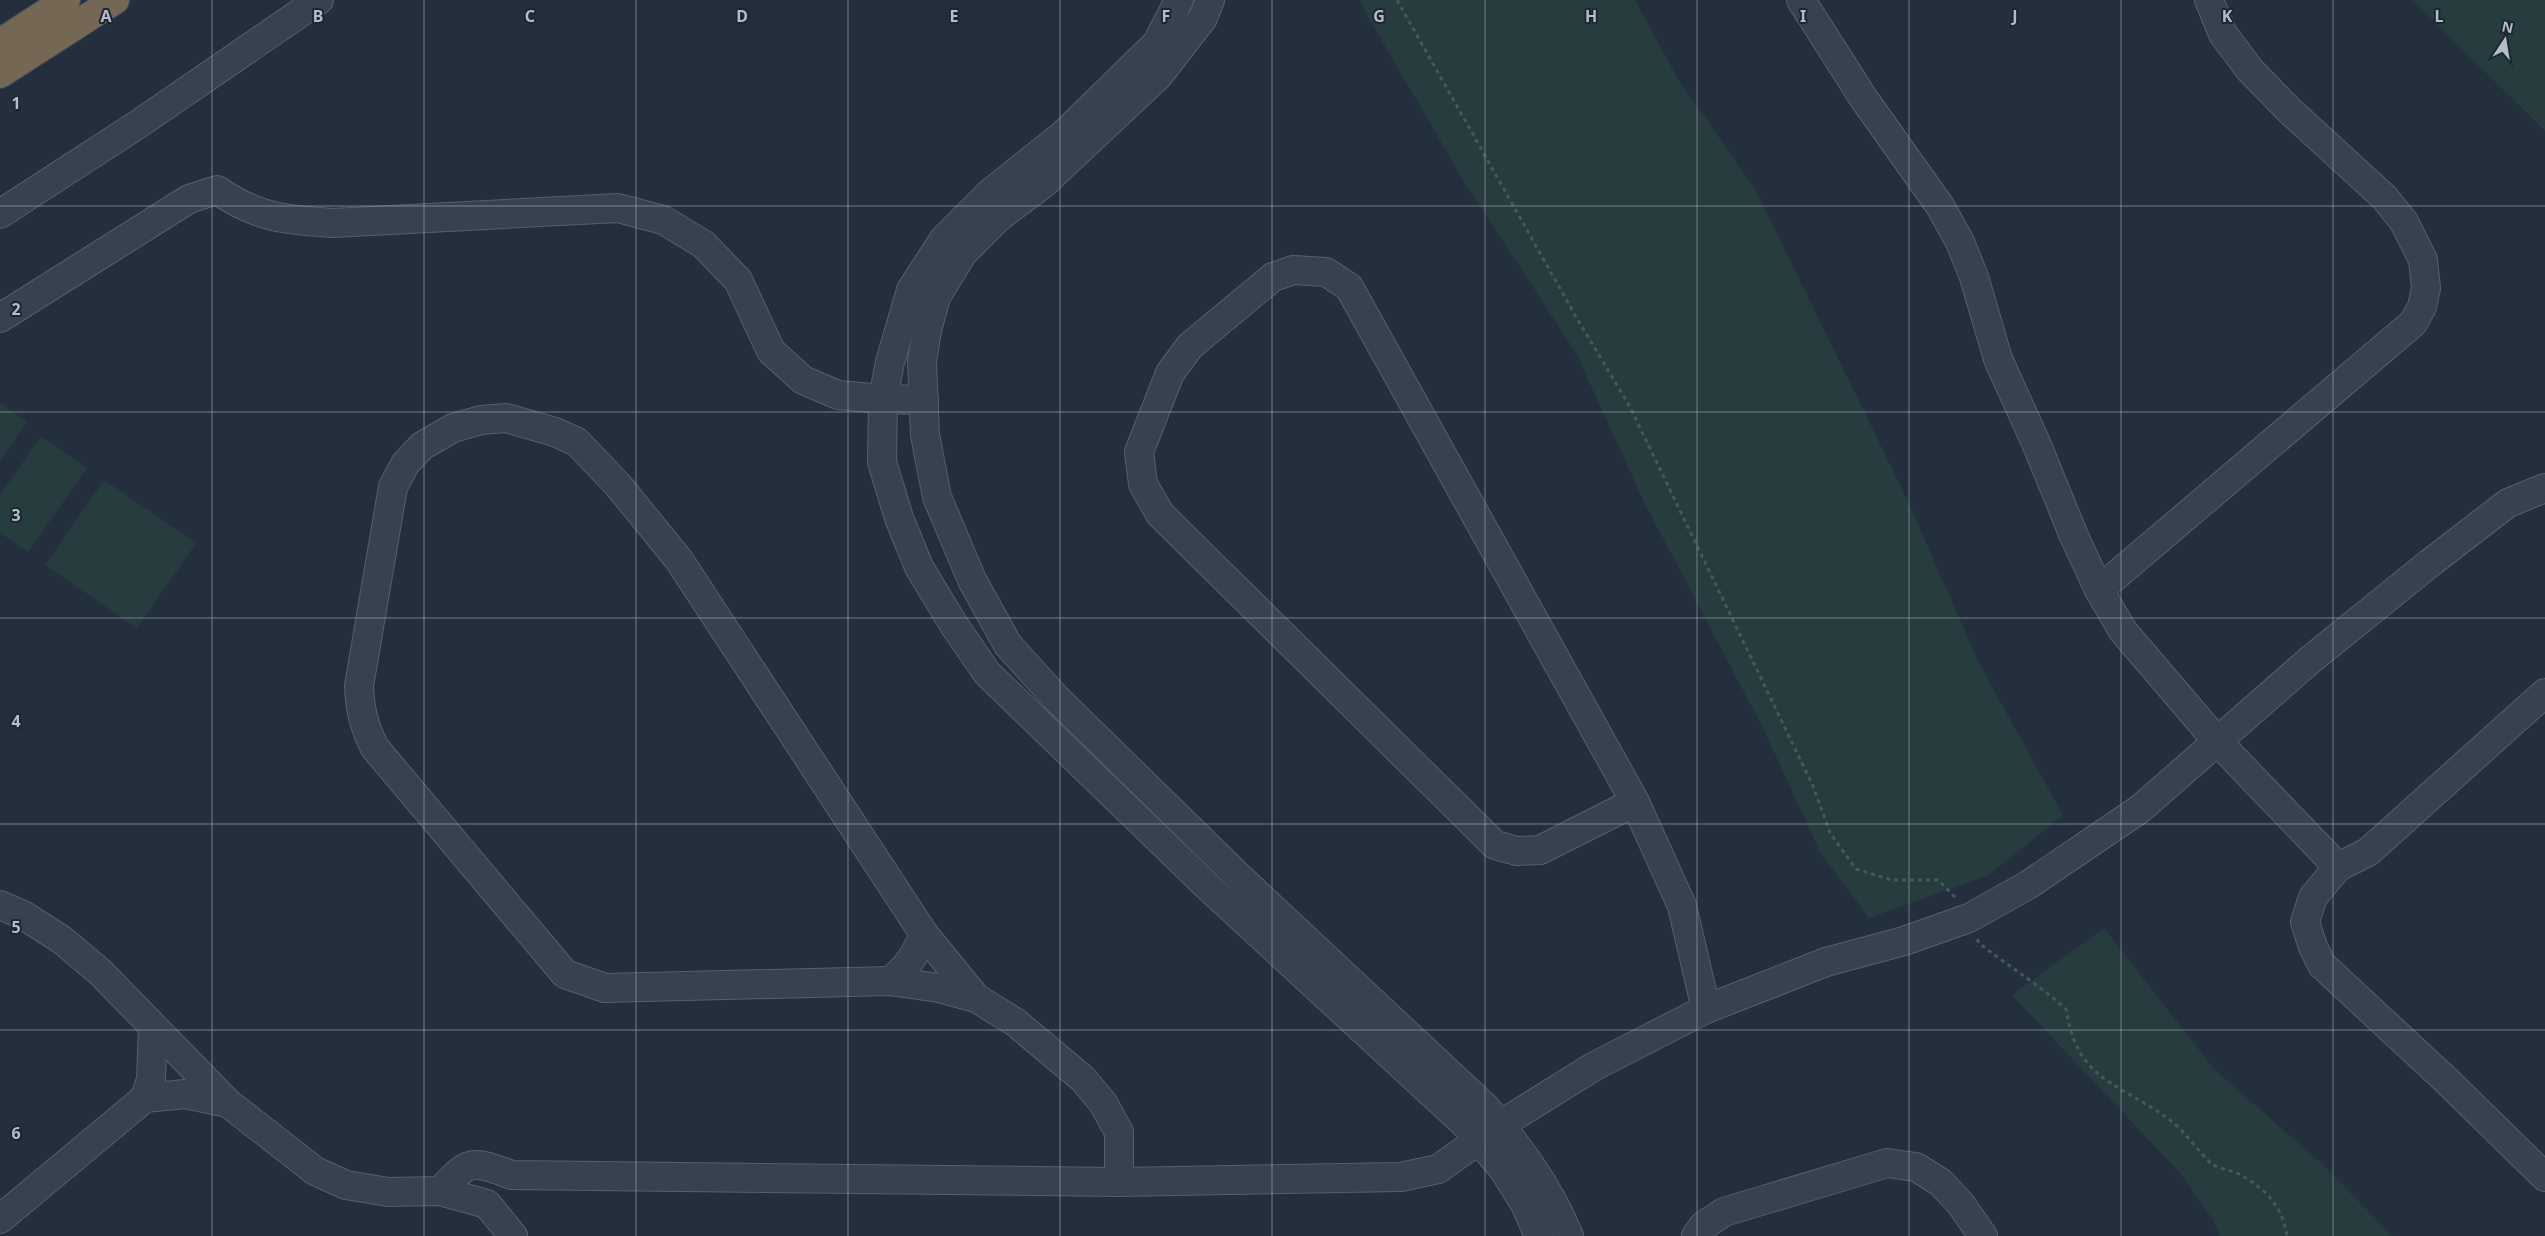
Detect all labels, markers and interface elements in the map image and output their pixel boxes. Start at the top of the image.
text: A [100,5,112,27]
text: B [313,5,323,27]
text: C [525,5,535,27]
text: D [736,5,748,27]
text: E [950,5,959,27]
text: F [1162,5,1170,27]
text: G [1373,5,1385,27]
text: H [1585,5,1597,27]
text: I [1800,5,1806,27]
text: J [2010,5,2018,27]
text: K [2222,5,2233,27]
text: L [2435,5,2444,27]
north arrow [2480,15,2530,65]
text: N [2500,16,2515,37]
text: 1 [11,92,21,114]
text: 2 [11,298,21,320]
text: 3 [11,504,21,526]
text: 4 [11,710,21,732]
text: 5 [11,916,21,938]
text: 6 [11,1122,21,1144]

